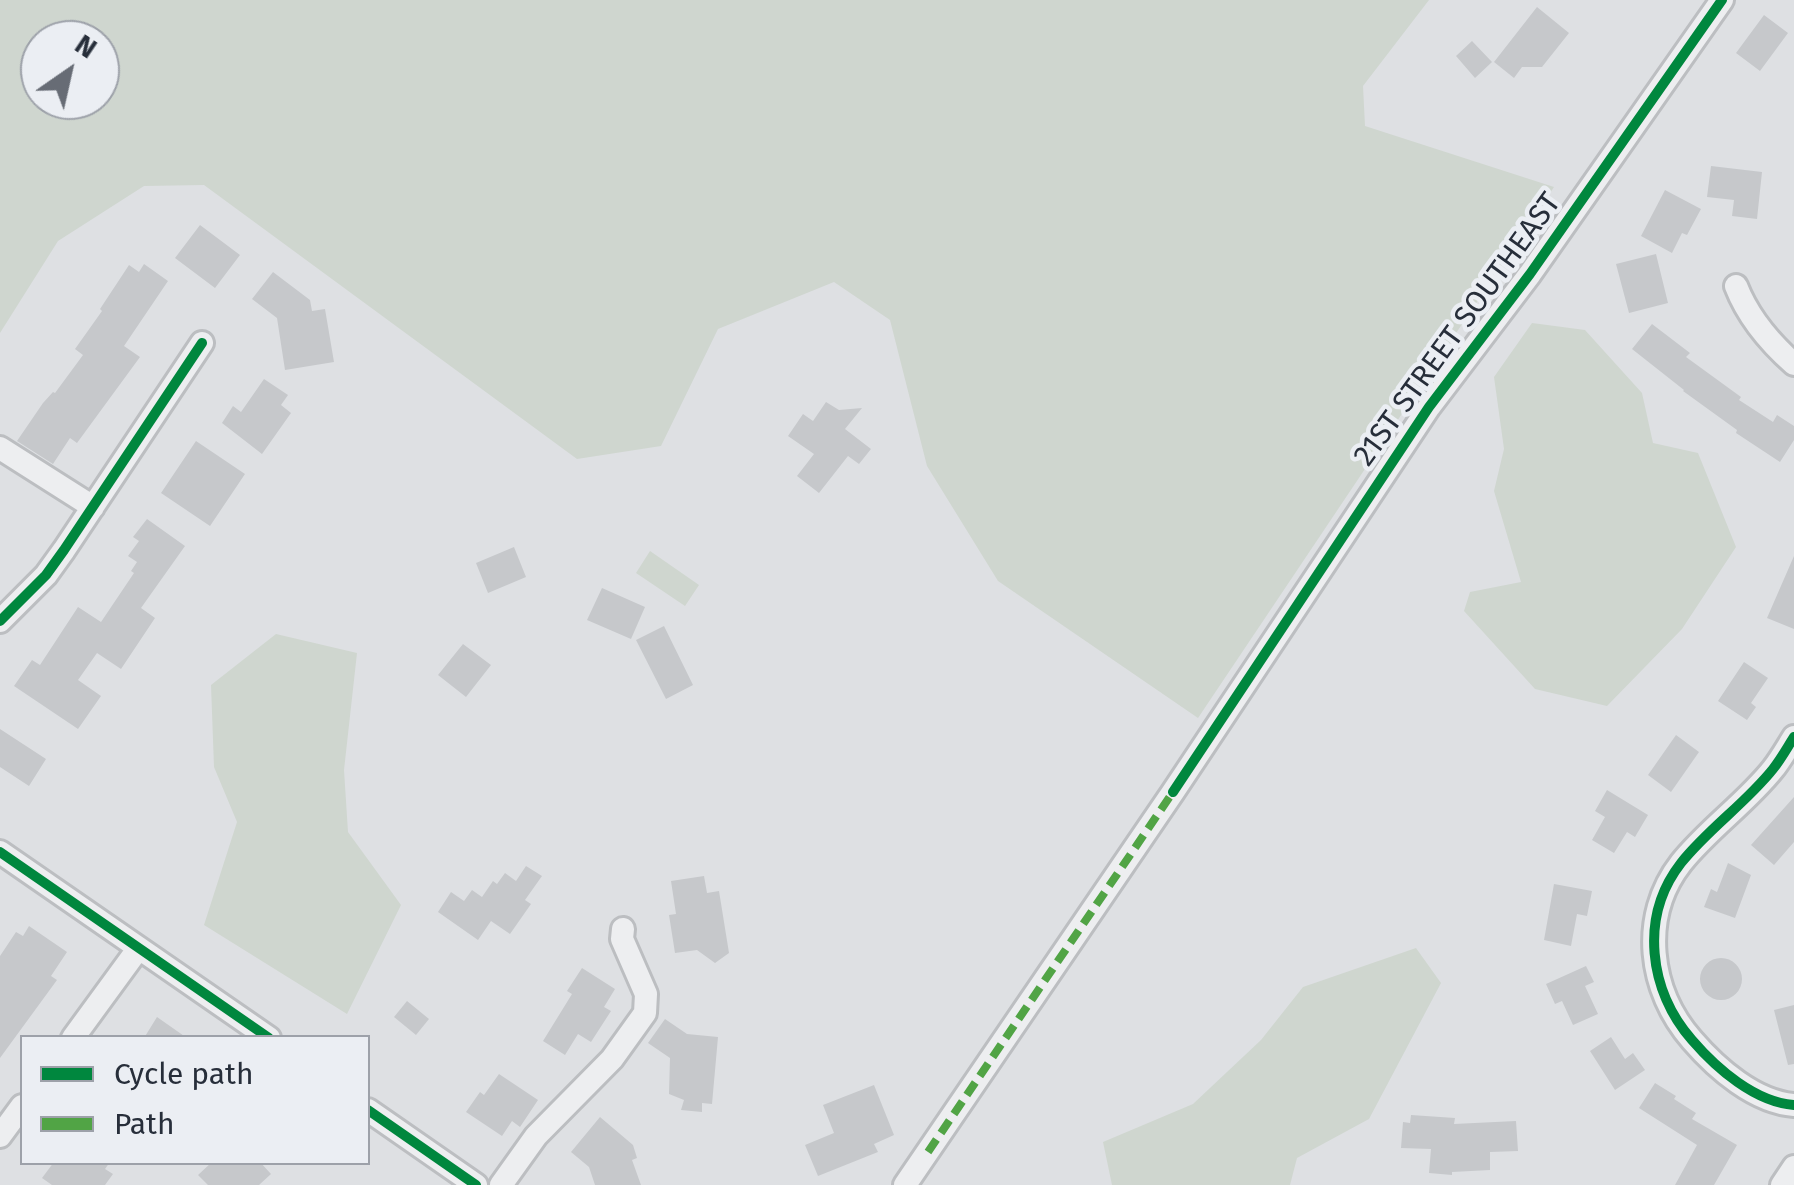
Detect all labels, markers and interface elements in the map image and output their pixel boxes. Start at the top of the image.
north arrow [20,20,120,120]
text: N [69,27,103,65]
street label: 21ST STREET SOUTHEAST [1347,187,1569,473]
legend [20,1035,370,1165]
text: Cycle path [114,1056,253,1092]
text: Path [114,1106,175,1142]

